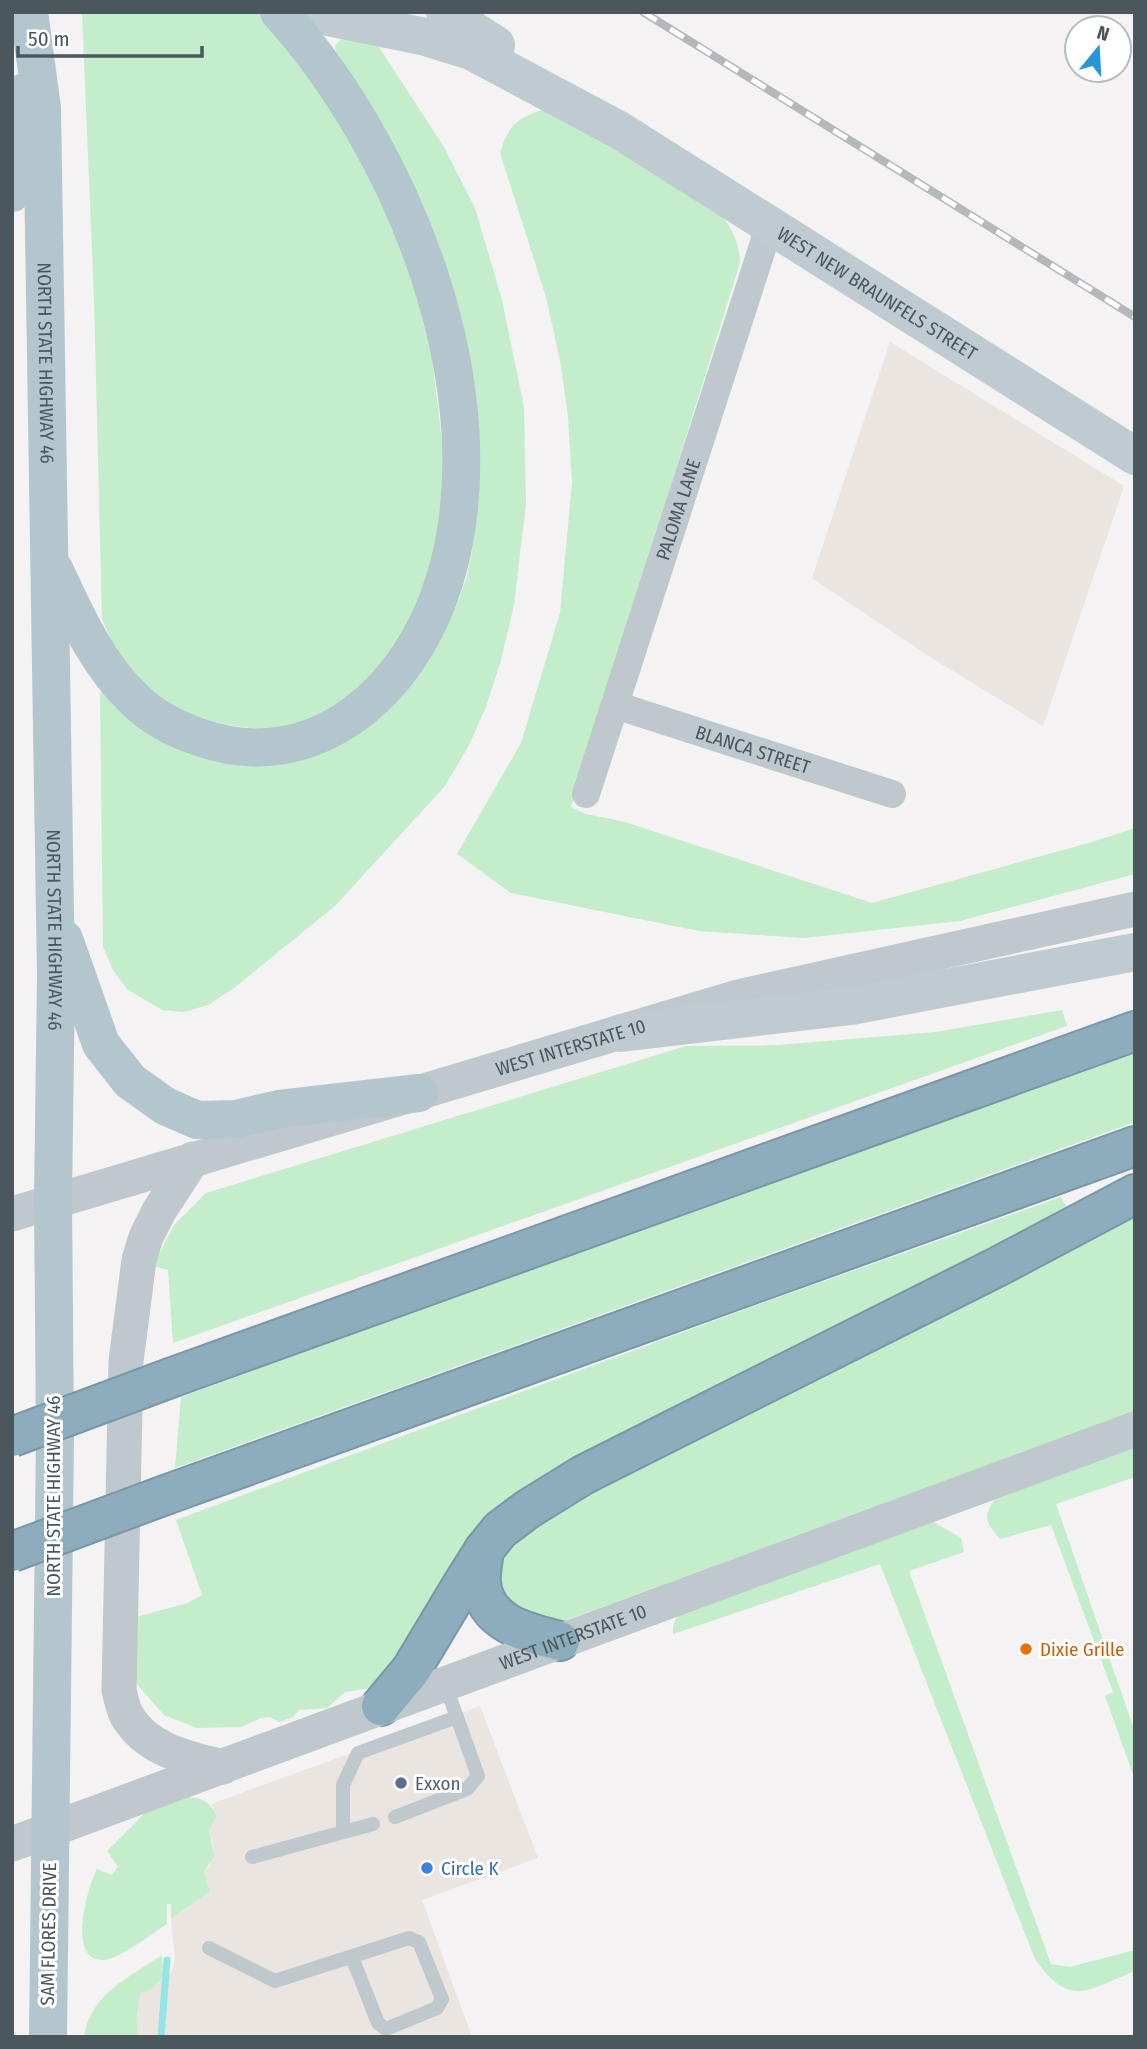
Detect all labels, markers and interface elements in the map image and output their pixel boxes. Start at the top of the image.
scale bar [18,14,201,58]
north arrow [1063,14,1133,84]
text: N [1094,21,1112,46]
text: 50 m [28,26,70,52]
street label: WEST NEW BRAUNFELS STREET [773,222,981,365]
street label: NORTH STATE HIGHWAY 46 [32,262,59,464]
street label: PALOMA LANE [651,456,705,563]
street label: BLANCA STREET [693,721,813,779]
street label: NORTH STATE HIGHWAY 46 [42,829,67,1031]
street label: WEST INTERSTATE 10 [493,1014,648,1081]
street label: NORTH STATE HIGHWAY 46 [42,1395,65,1597]
street label: WEST INTERSTATE 10 [496,1599,650,1675]
place label: Dixie Grille [1040,1638,1124,1661]
marker: Dixie Grille [1018,1641,1034,1657]
place label: Exxon [415,1772,460,1795]
marker: Exxon [393,1775,409,1791]
place label: Circle K [441,1857,499,1880]
marker: Circle K [419,1860,435,1876]
street label: SAM FLORES DRIVE [36,1862,61,2006]

